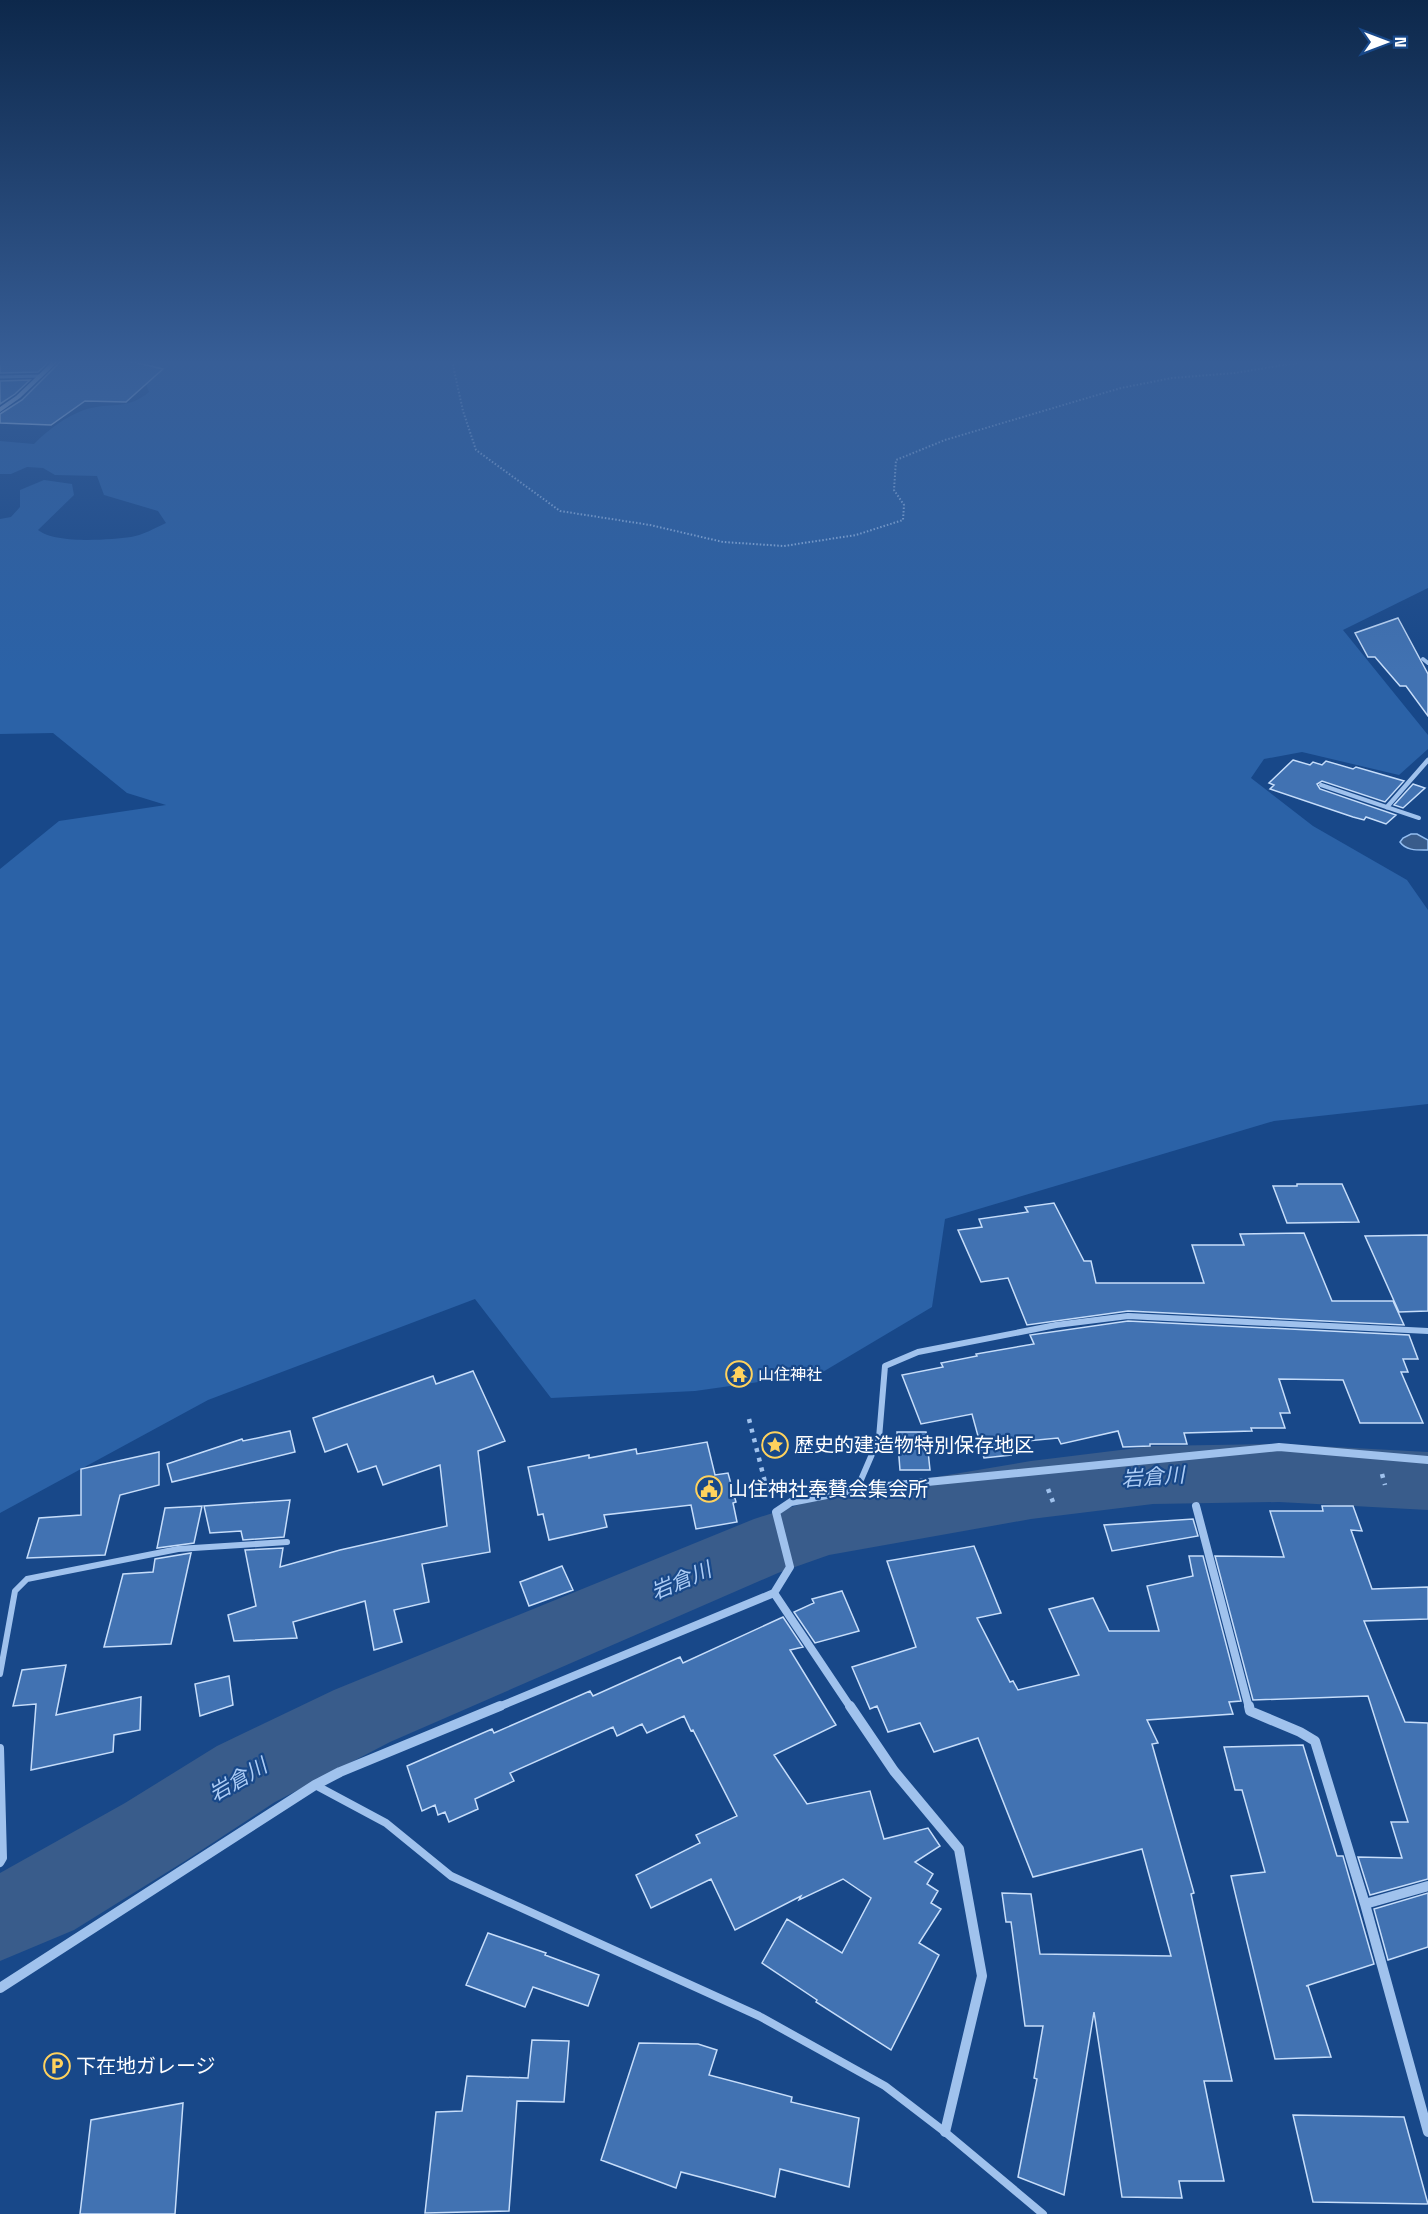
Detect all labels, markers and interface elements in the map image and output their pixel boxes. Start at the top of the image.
north arrow [1356,12,1416,72]
text: N [1390,37,1411,47]
temple icon: 山住神社 [724,1359,754,1389]
place label: 山住神社 [758,1364,822,1385]
place icon: 歴史的建造物特別保存地区 [760,1430,790,1460]
place label: 歴史的建造物特別保存地区 [794,1432,1034,1458]
water label: 岩倉川 [1121,1461,1187,1492]
public building icon: 山住神社奉賛会集会所 [694,1474,724,1504]
place label: 山住神社奉賛会集会所 [728,1476,928,1502]
water label: 岩倉川 [647,1555,717,1605]
water label: 岩倉川 [204,1751,274,1807]
parking icon: 下在地ガレージ [42,2051,72,2081]
place label: 下在地ガレージ [76,2053,216,2079]

